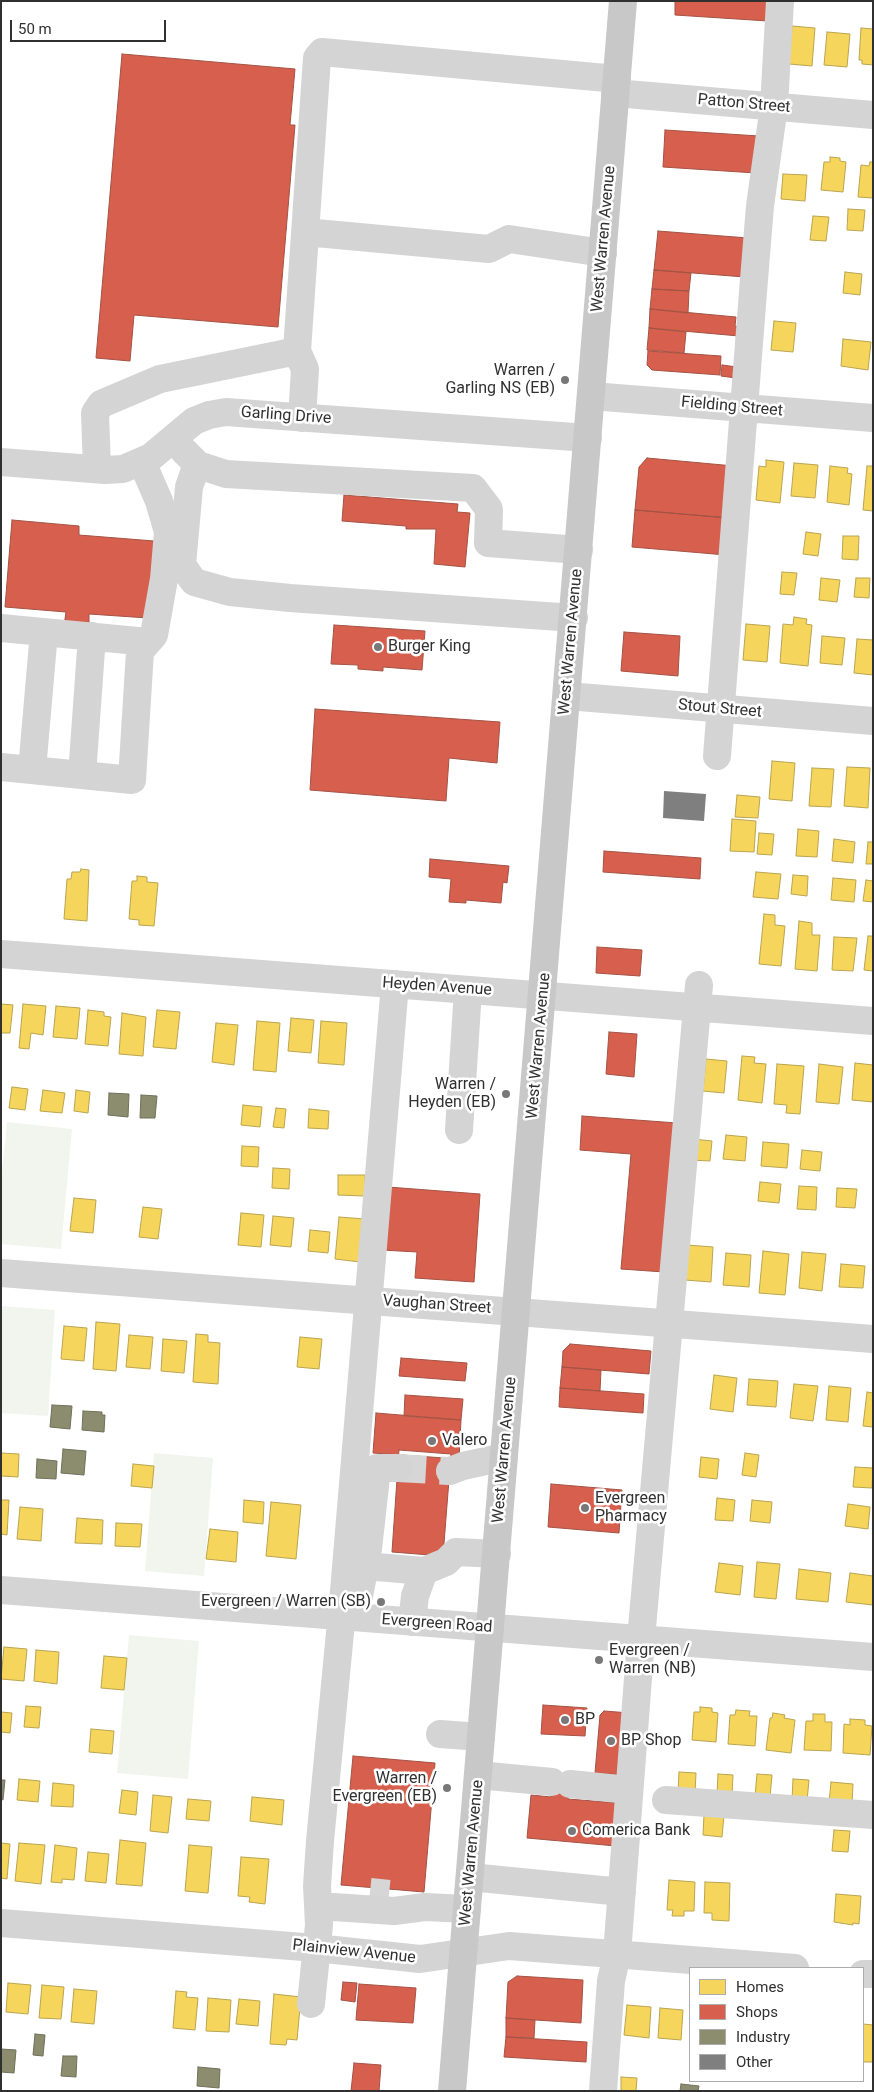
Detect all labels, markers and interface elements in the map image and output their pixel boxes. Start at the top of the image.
scale bar [12,10,169,42]
text: 50 m [18,20,52,38]
street label: Patton Street [697,90,791,118]
street label: West Warren Avenue [588,165,620,313]
place label: Warren / Garling NS (EB) [445,361,555,399]
marker: Warren / Garling NS (EB) [559,374,571,386]
street label: Fielding Street [680,393,784,421]
street label: Garling Drive [240,403,332,429]
street label: West Warren Avenue [555,568,587,716]
place label: Burger King [388,637,471,657]
marker: Burger King [372,641,384,653]
street label: Stout Street [677,696,763,722]
street label: West Warren Avenue [523,972,555,1120]
street label: Heyden Avenue [382,974,492,1000]
place label: Warren / Heyden (EB) [408,1075,496,1113]
marker: Warren / Heyden (EB) [500,1088,512,1100]
street label: Vaughan Street [382,1292,492,1318]
street label: West Warren Avenue [489,1376,521,1524]
place label: Valero [442,1431,487,1451]
marker: Valero [426,1435,438,1447]
place label: Evergreen Pharmacy [595,1489,667,1527]
marker: Evergreen Pharmacy [579,1502,591,1514]
place label: Evergreen / Warren (SB) [201,1592,371,1612]
marker: Evergreen / Warren (SB) [375,1596,387,1608]
street label: Evergreen Road [381,1611,493,1637]
place label: Evergreen / Warren (NB) [609,1641,696,1679]
marker: Evergreen / Warren (NB) [593,1654,605,1666]
place label: BP [575,1710,595,1730]
marker: BP [559,1714,571,1726]
place label: BP Shop [621,1731,681,1751]
marker: BP Shop [605,1735,617,1747]
place label: Warren / Evergreen (EB) [333,1769,437,1807]
street label: West Warren Avenue [456,1779,488,1927]
marker: Warren / Evergreen (EB) [441,1782,453,1794]
place label: Comerica Bank [582,1821,690,1841]
marker: Comerica Bank [566,1825,578,1837]
street label: Plainview Avenue [291,1936,417,1968]
legend [689,1967,864,2082]
text: Homes [736,1978,784,1996]
text: Shops [736,2003,778,2021]
text: Industry [736,2028,790,2046]
text: Other [736,2053,773,2071]

